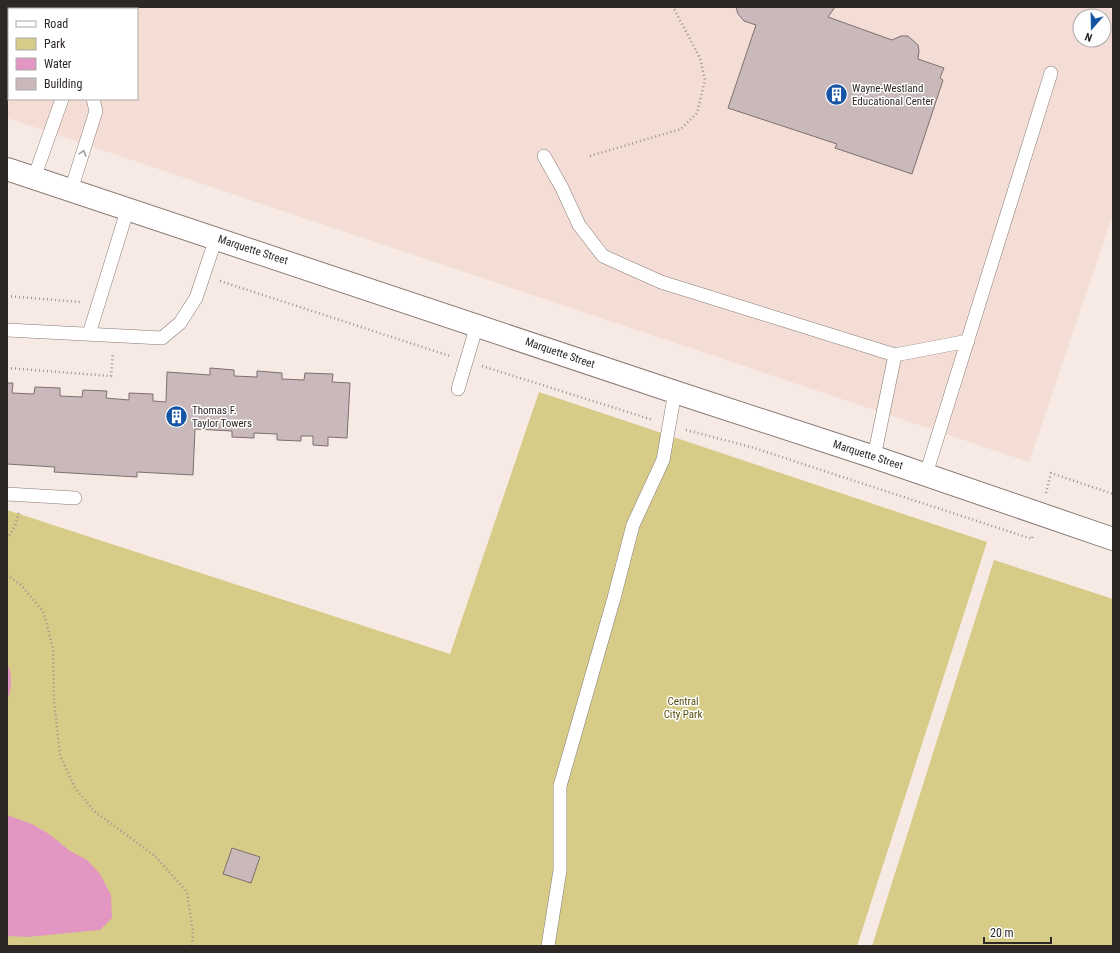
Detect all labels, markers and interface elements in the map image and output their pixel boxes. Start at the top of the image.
legend [8,8,138,100]
north arrow [1072,8,1112,48]
text: Road [44,17,68,31]
text: N [1083,30,1094,44]
text: Park [44,37,66,51]
text: Water [44,57,72,71]
text: Building [44,77,82,91]
building icon: Wayne-Westland Educational Center [823,81,849,107]
place label: Wayne-Westland Educational Center [852,82,935,108]
one-way arrow [78,149,87,156]
street label: Marquette Street [216,233,290,267]
street label: Marquette Street [523,335,597,371]
building icon: Thomas F. Taylor Towers [164,403,190,429]
place label: Thomas F. Taylor Towers [192,404,252,430]
street label: Marquette Street [831,438,905,472]
park label: Central City Park [664,695,702,721]
scale bar [984,919,1051,945]
text: 20 m [990,926,1014,940]

